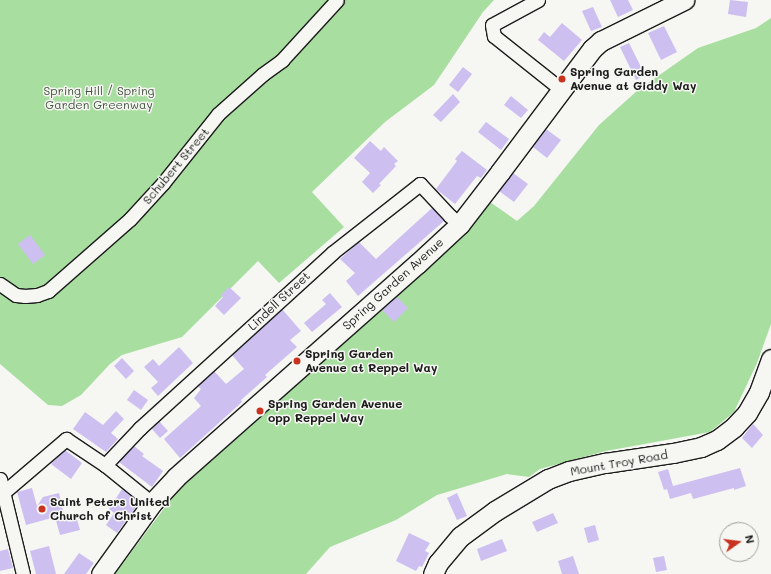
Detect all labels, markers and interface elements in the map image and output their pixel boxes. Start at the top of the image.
place label: Spring Garden Avenue at Giddy Way [570,65,696,93]
marker: Spring Garden Avenue at Giddy Way [557,74,567,84]
park label: Spring Hill / Spring Garden Greenway [44,84,154,112]
street label: Schubert Street [140,125,212,207]
street label: Spring Garden Avenue [340,235,446,333]
street label: Lindell Street [245,269,313,333]
place label: Spring Garden Avenue at Reppel Way [305,347,437,375]
marker: Spring Garden Avenue at Reppel Way [292,356,302,366]
place label: Spring Garden Avenue opp Reppel Way [268,397,402,425]
marker: Spring Garden Avenue opp Reppel Way [255,406,265,416]
street label: Mount Troy Road [569,447,669,479]
place label: Saint Peters United Church of Christ [50,495,169,523]
marker: Saint Peters United Church of Christ [37,504,47,514]
north arrow [719,522,759,562]
text: N [742,533,758,545]

